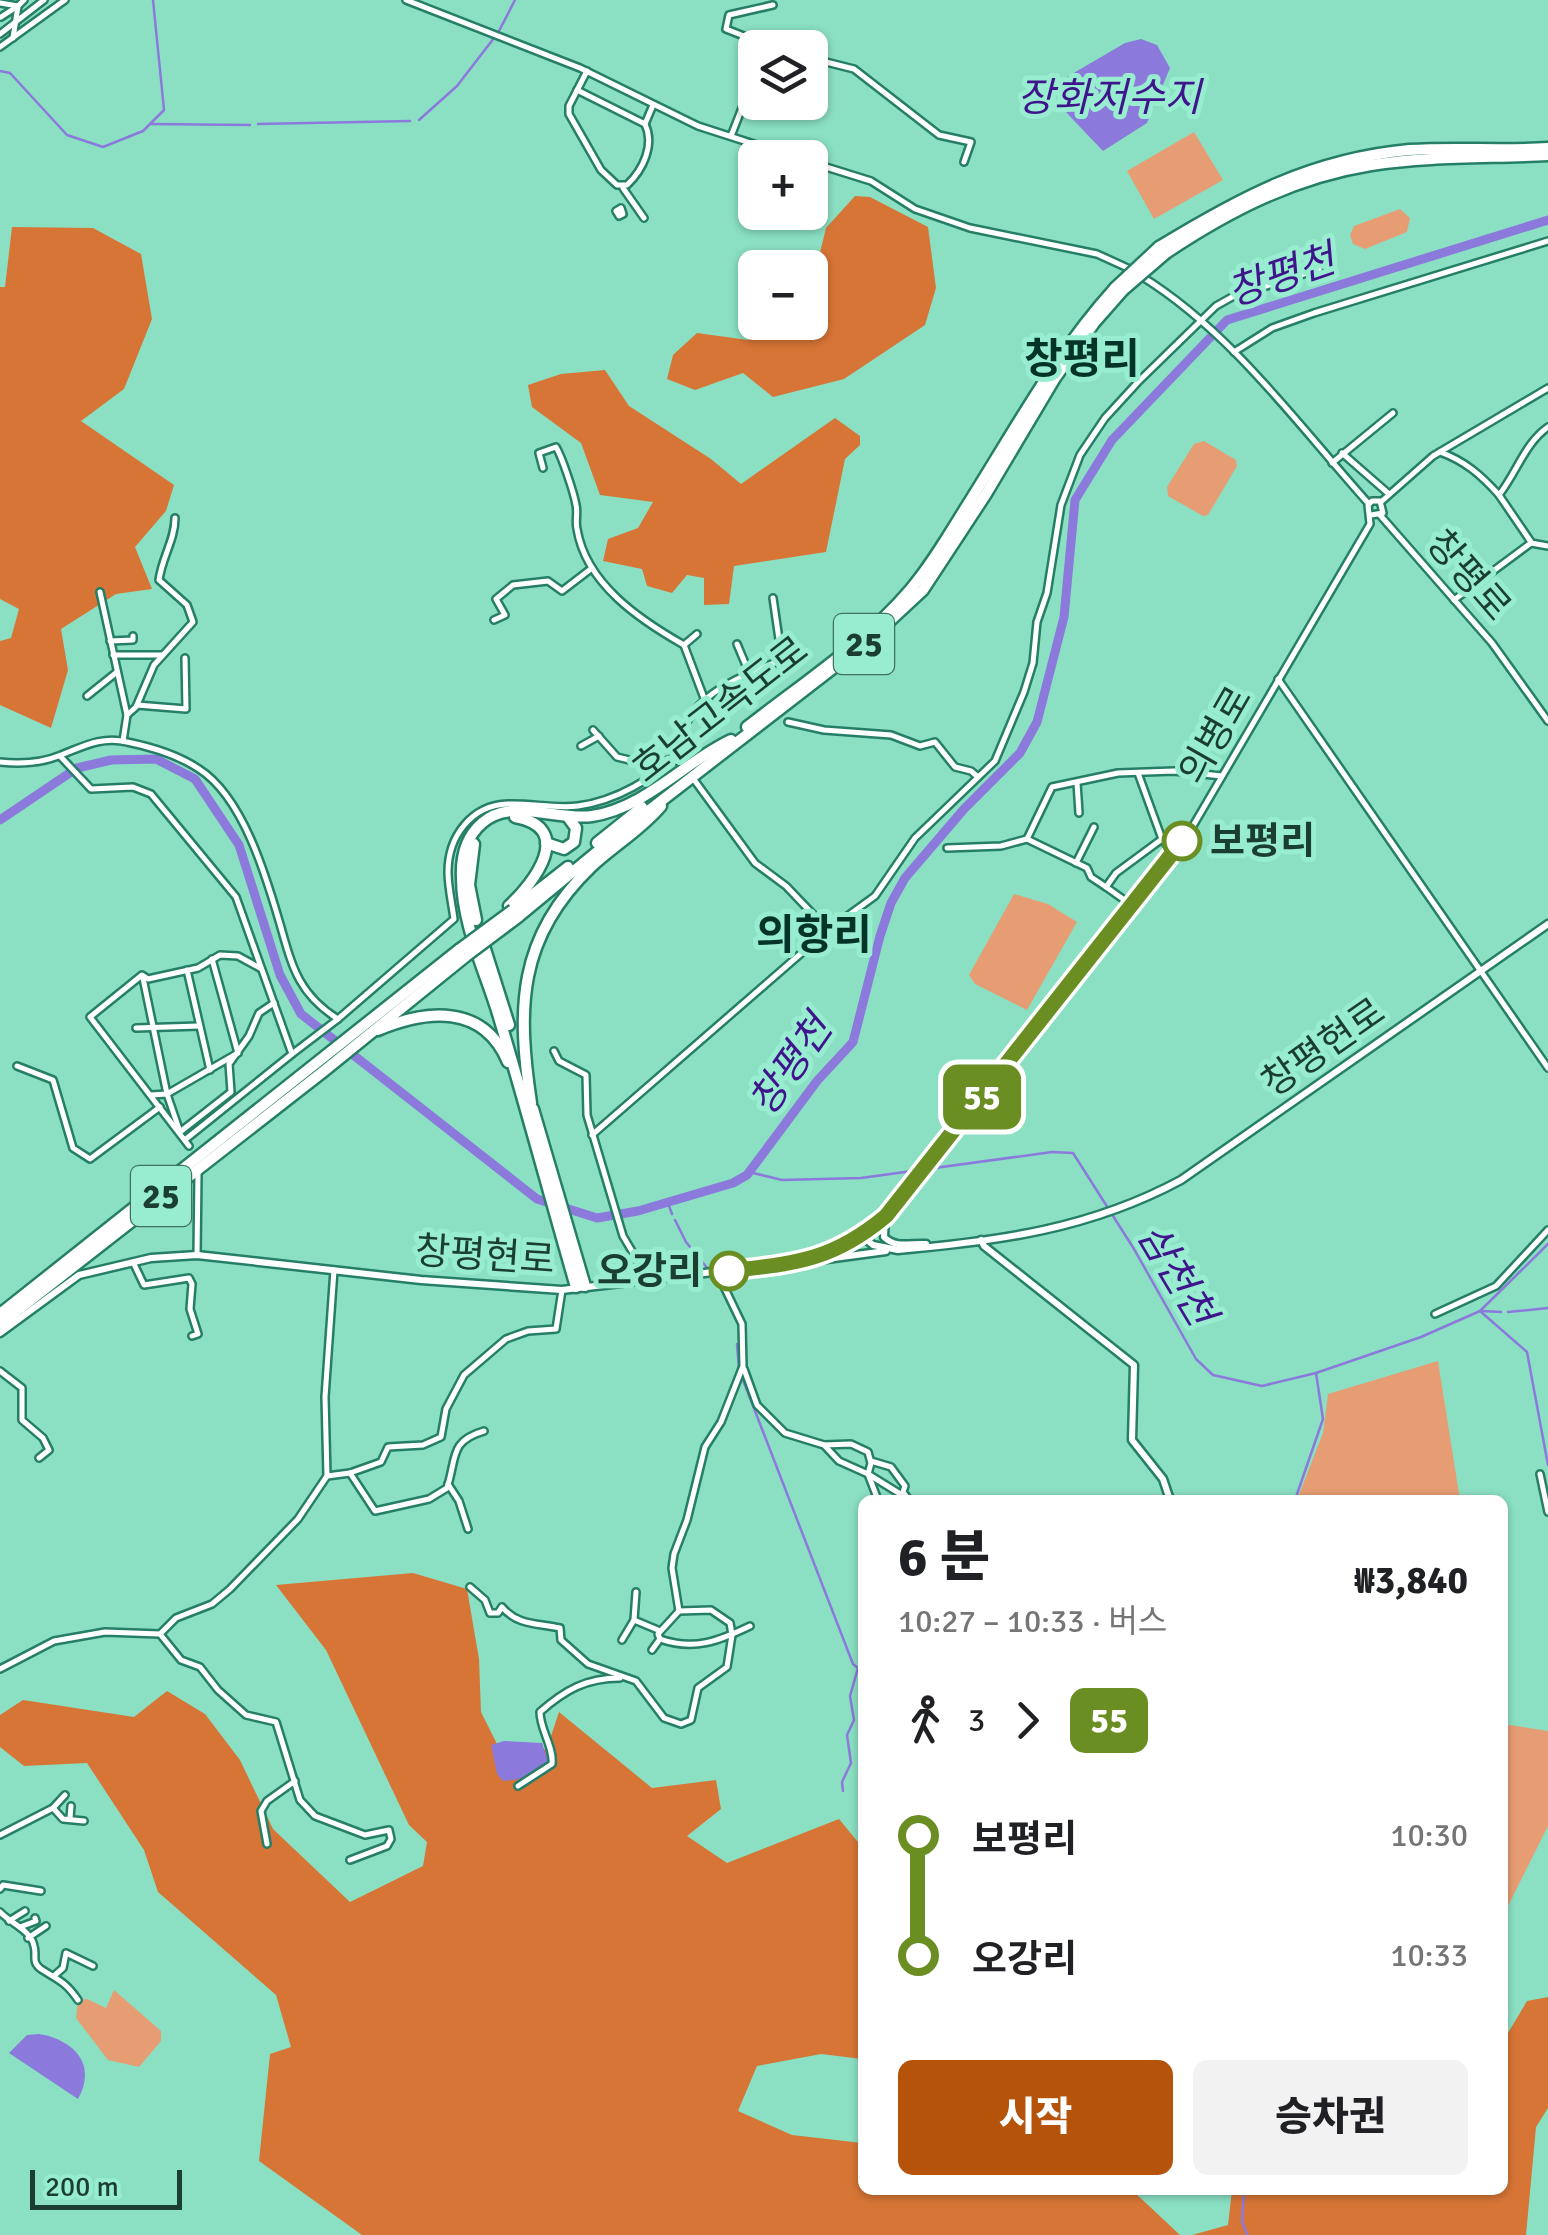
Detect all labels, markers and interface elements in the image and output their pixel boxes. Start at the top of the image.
map controls [738,30,828,340]
button: layers [738,30,828,120]
water label: 장화저수지 [1017,73,1204,123]
button: + [738,140,828,230]
water label: 창평천 [1221,233,1346,318]
button: − [738,250,828,340]
district label: 창평리 [1024,334,1140,385]
street label: 창평로 [1416,520,1521,630]
road number: 25 [834,614,894,674]
street label: 호남고속도로 [623,626,817,792]
street label: 의병로 [1169,678,1262,792]
place label: 보평리 [1210,818,1315,865]
marker: 보평리 [1163,822,1201,860]
district label: 의항리 [756,910,872,961]
street label: 창평현로 [1253,988,1394,1107]
water label: 창평천 [739,1003,845,1125]
line badge: 55 [937,1064,1027,1130]
text: 55 [963,1076,1001,1119]
road number: 25 [131,1166,191,1226]
water label: 삼천천 [1126,1214,1228,1338]
street label: 창평현로 [414,1227,556,1284]
place label: 오강리 [597,1248,702,1295]
marker: 오강리 [710,1252,748,1290]
text: 6 분 [898,1523,990,1591]
text: ₩3,840 [1354,1557,1468,1604]
text: 10:27 – 10:33 · 버스 [898,1602,1167,1641]
icon: walk [898,1693,953,1748]
icon: forward [1000,1693,1055,1748]
text: 55 [1090,1699,1128,1742]
text: 3 [968,1701,985,1740]
text: 보평리 [972,1816,1077,1863]
text: 10:30 [1390,1816,1468,1855]
text: 오강리 [972,1936,1077,1983]
text: 10:33 [1390,1936,1468,1975]
button: 시작 [898,2060,1173,2175]
button: 승차권 [1193,2060,1468,2175]
scale bar [30,2165,182,2210]
text: 200 m [45,2170,119,2204]

